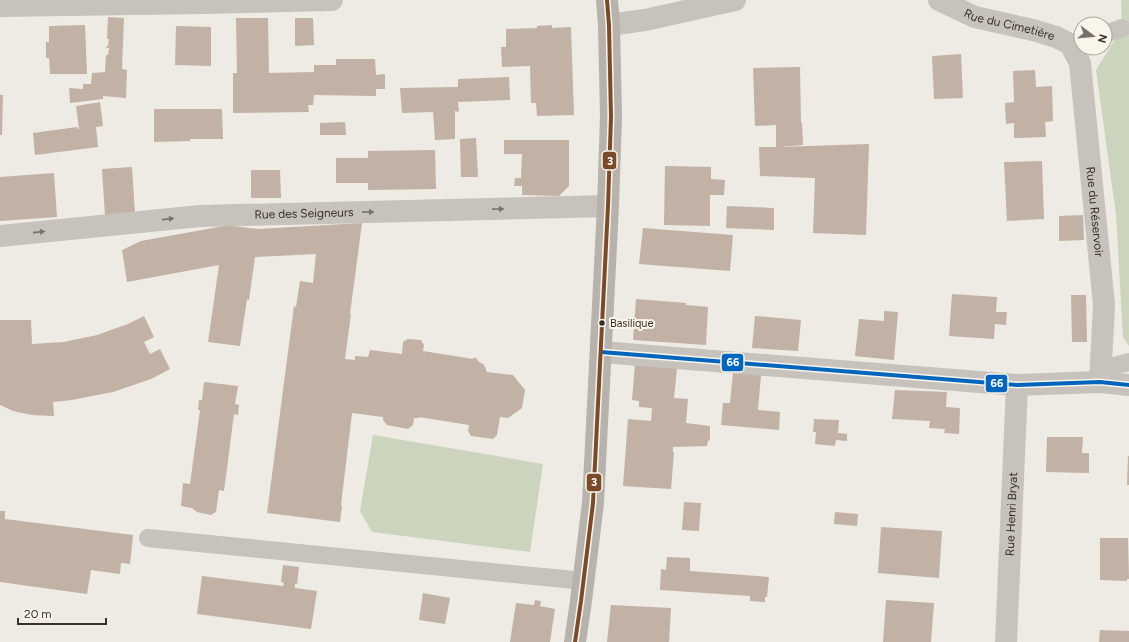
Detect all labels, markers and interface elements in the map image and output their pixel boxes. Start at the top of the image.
street label: Rue du Cimetière [962,6,1057,43]
north arrow [1073,16,1113,56]
text: N [1095,33,1110,45]
line badge: 3 [602,151,617,170]
text: 3 [607,155,613,168]
street label: Rue du Réservoir [1083,166,1106,258]
street label: Rue des Seigneurs [254,205,354,222]
one-way arrow [492,206,505,212]
one-way arrow [362,209,375,215]
one-way arrow [162,216,174,223]
one-way arrow [33,229,45,235]
place label: Basilique [610,317,653,330]
marker: Basilique [597,318,607,328]
line badge: 66 [721,353,744,372]
text: 66 [727,356,740,369]
line badge: 66 [985,374,1008,393]
text: 66 [991,377,1004,390]
street label: Rue Henri Bryat [1003,471,1020,556]
line badge: 3 [586,473,602,492]
text: 3 [591,476,597,489]
scale bar [18,600,106,626]
text: 20 m [24,607,52,621]

